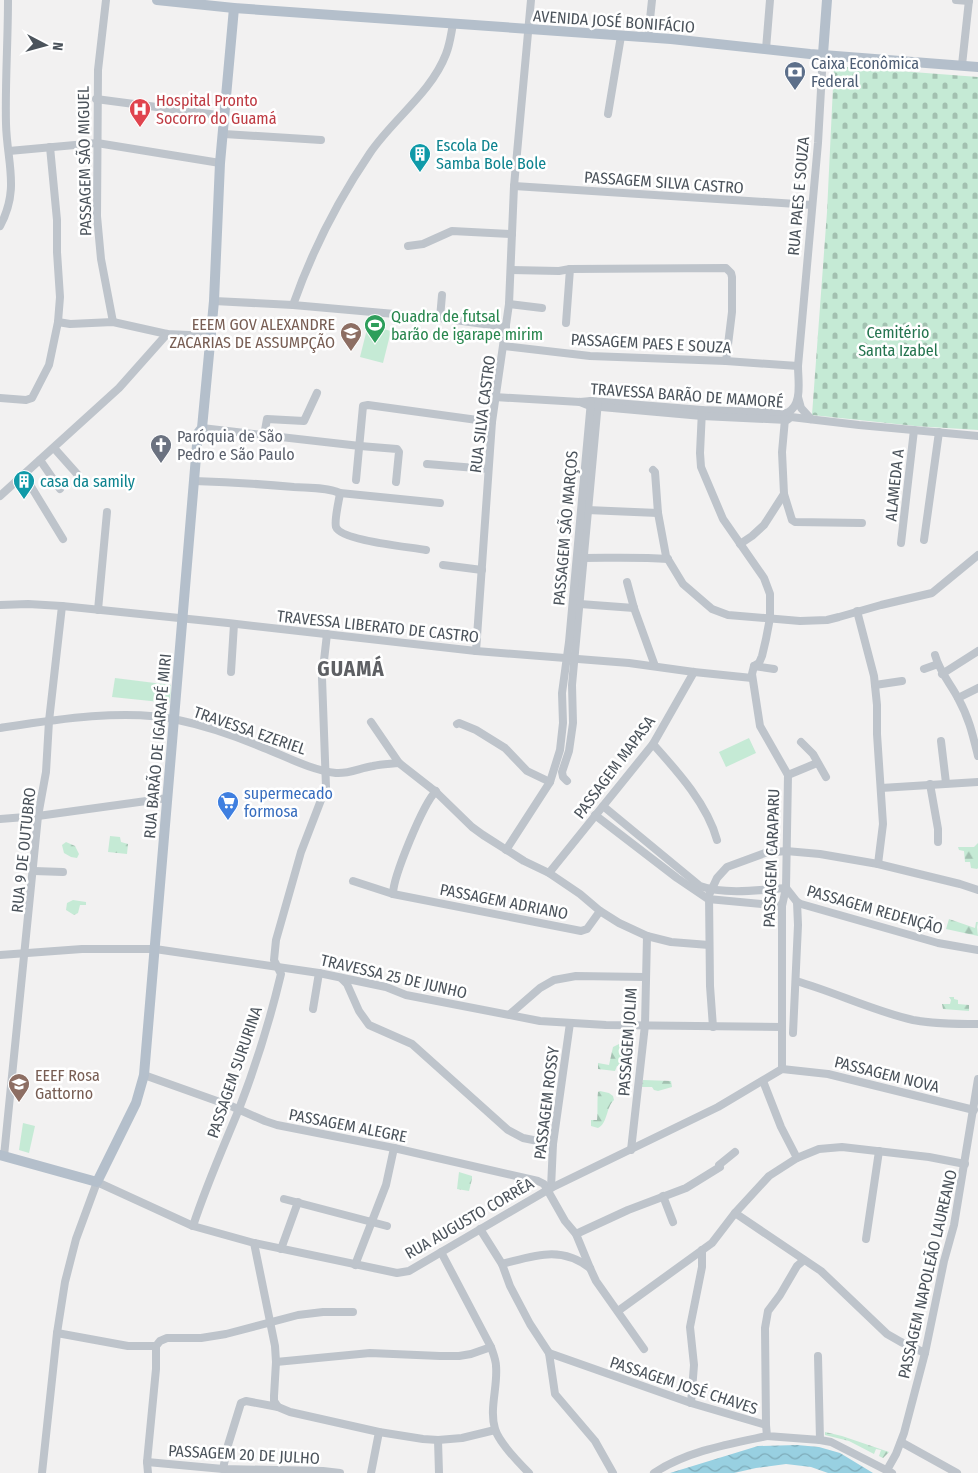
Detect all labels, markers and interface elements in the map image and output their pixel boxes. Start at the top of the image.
street label: AVENIDA JOSÉ BONIFÁCIO [532,6,696,37]
north arrow [20,20,70,70]
text: N [49,41,66,51]
place label: Caixa Econômica Federal [811,54,919,91]
bank icon: Caixa Econômica Federal [783,60,807,91]
street label: PASSAGEM SÃO MIGUEL [74,86,95,236]
place label: Hospital Pronto Socorro do Guamá [156,91,277,128]
hospital icon: Hospital Pronto Socorro do Guamá [128,97,152,128]
street label: RUA PAES E SOUZA [784,135,813,256]
place label: Escola De Samba Bole Bole [436,136,546,173]
building icon: Escola De Samba Bole Bole [408,142,432,173]
street label: PASSAGEM SILVA CASTRO [584,167,744,198]
place label: Quadra de futsal barão de igarape mirim [391,307,543,344]
sports icon: Quadra de futsal barão de igarape mirim [363,313,387,344]
place label: EEEM GOV ALEXANDRE ZACARIAS DE ASSUMPÇÃO [169,315,335,353]
school or university icon: EEEM GOV ALEXANDRE ZACARIAS DE ASSUMPÇÃO [339,321,363,352]
park label: Cemitério Santa Izabel [858,323,938,360]
street label: PASSAGEM PAES E SOUZA [570,330,732,357]
street label: RUA SILVA CASTRO [466,354,499,474]
street label: TRAVESSA BARÃO DE MAMORÉ [590,379,784,412]
place label: Paróquia de São Pedro e São Paulo [177,427,295,464]
church icon: Paróquia de São Pedro e São Paulo [149,433,173,464]
street label: ALAMEDA A [881,447,908,522]
street label: PASSAGEM SÃO MARÇOS [549,450,583,606]
building icon: casa da samily [12,469,36,500]
place label: casa da samily [40,472,136,491]
street label: TRAVESSA LIBERATO DE CASTRO [276,606,480,647]
street label: RUA BARÃO DE IGARAPÉ MIRI [140,653,175,839]
district label: GUAMÁ [317,655,385,682]
street label: TRAVESSA EZERIEL [191,702,309,759]
street label: PASSAGEM MAPASA [570,712,659,822]
place label: supermecado formosa [244,784,333,821]
street label: RUA 9 DE OUTUBRO [7,787,40,914]
street label: PASSAGEM CARAPARU [760,788,783,928]
supermarket icon: supermecado formosa [216,790,240,821]
street label: PASSAGEM ADRIANO [438,880,570,923]
street label: PASSAGEM REDENÇÃO [804,881,945,939]
street label: TRAVESSA 25 DE JUNHO [319,950,469,1003]
street label: PASSAGEM JOLIM [614,987,641,1097]
street label: PASSAGEM SURURINA [203,1003,266,1140]
street label: PASSAGEM ROSSY [530,1046,563,1161]
street label: PASSAGEM NOVA [832,1052,942,1097]
place label: EEEF Rosa Gattorno [35,1066,100,1103]
school or university icon: EEEF Rosa Gattorno [7,1072,31,1103]
street label: PASSAGEM ALEGRE [287,1105,408,1146]
street label: PASSAGEM NAPOLEÃO LAUREANO [894,1168,961,1380]
street label: RUA AUGUSTO CORRÊA [401,1174,538,1263]
street label: PASSAGEM JOSÉ CHAVES [607,1353,760,1418]
street label: PASSAGEM 20 DE JULHO [168,1441,320,1468]

